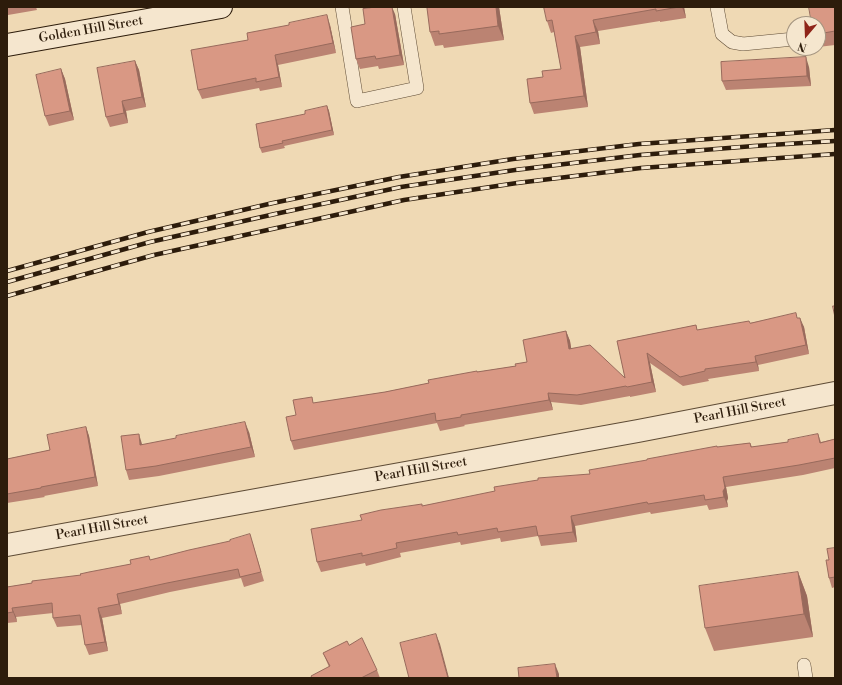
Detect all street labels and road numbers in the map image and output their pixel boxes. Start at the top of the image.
street label: Golden Hill Street [38,13,144,47]
street label: Pearl Hill Street [693,394,787,428]
street label: Pearl Hill Street [374,454,468,486]
street label: Pearl Hill Street [55,512,149,544]

